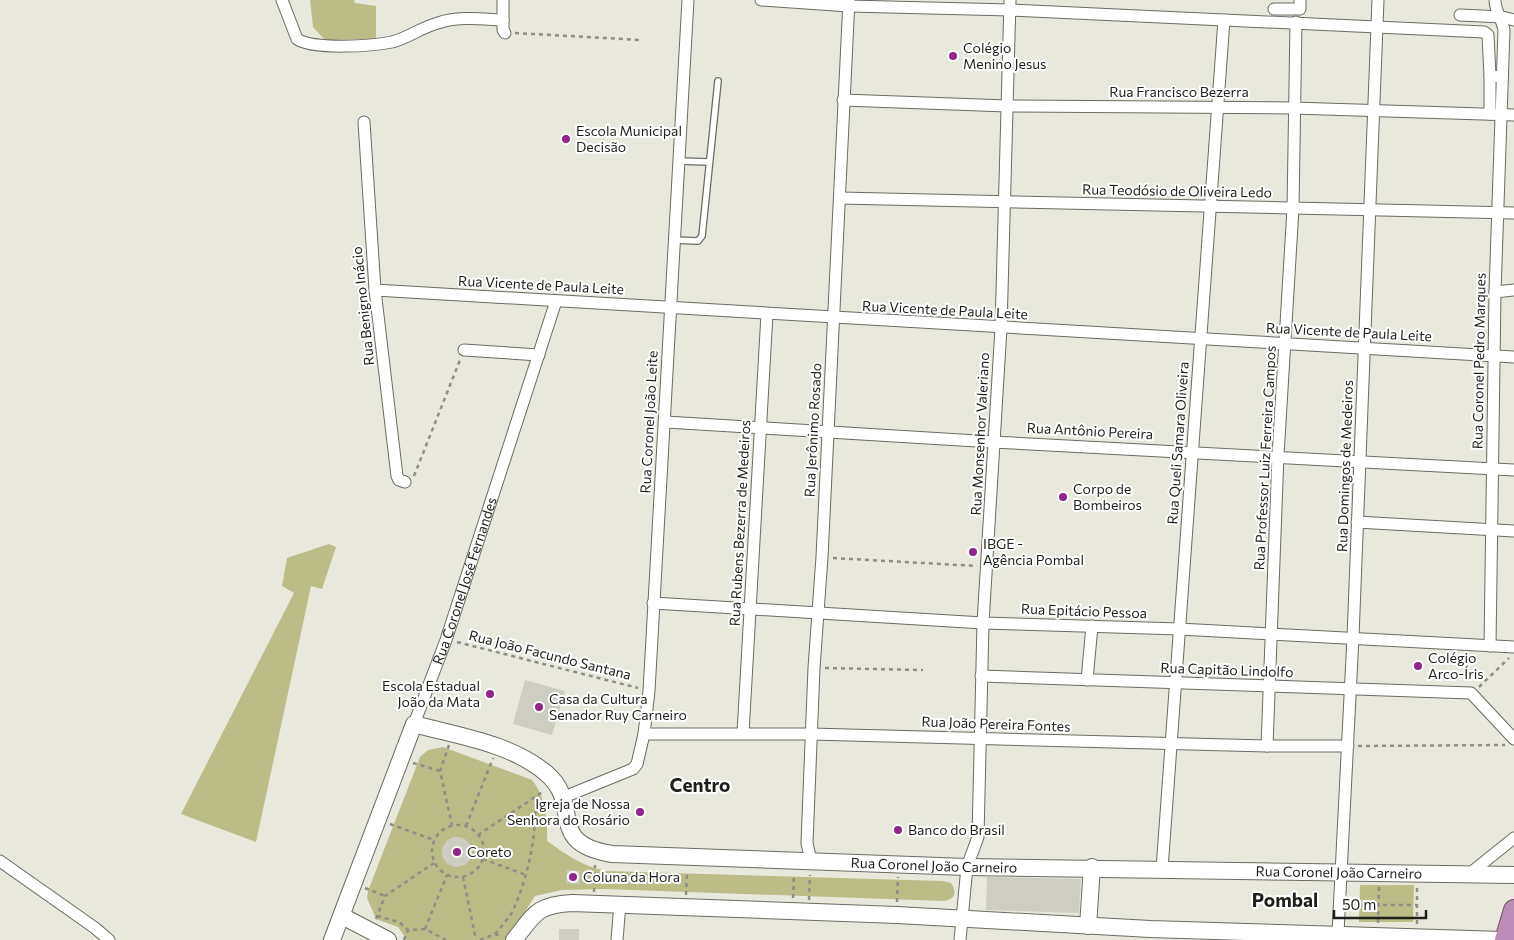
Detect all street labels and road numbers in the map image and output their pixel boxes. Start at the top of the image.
street label: Rua Francisco Bezerra [1109,83,1249,100]
street label: Rua Teodósio de Oliveira Ledo [1082,180,1272,201]
street label: Rua Benigno Inácio [348,246,377,367]
street label: Rua Vicente de Paula Leite [458,272,624,297]
street label: Rua Coronel Pedro Marques [1468,273,1489,449]
street label: Rua Vicente de Paula Leite [862,297,1028,322]
street label: Rua Vicente de Paula Leite [1266,319,1432,344]
street label: Rua Professor Luiz Ferreira Campos [1250,345,1279,571]
street label: Rua Coronel João Leite [636,350,661,494]
street label: Rua Monsenhor Valeriano [967,352,992,516]
street label: Rua Queli Samara Oliveira [1163,361,1192,525]
street label: Rua Jerônimo Rosado [800,362,825,498]
street label: Rua Domingos de Medeiros [1333,380,1356,552]
street label: Rua Rubens Bezerra de Medeiros [726,419,753,627]
street label: Rua Antônio Pereira [1026,419,1154,442]
street label: Rua Coronel José Fernandes [429,495,500,667]
street label: Rua Epitácio Pessoa [1021,600,1147,621]
street label: Rua João Facundo Santana [467,626,633,683]
street label: Rua Capitão Lindolfo [1160,659,1294,680]
street label: Rua João Pereira Fontes [921,712,1071,735]
street label: Rua Coronel João Carneiro [850,854,1017,876]
street label: Rua Coronel João Carneiro [1256,862,1422,882]

